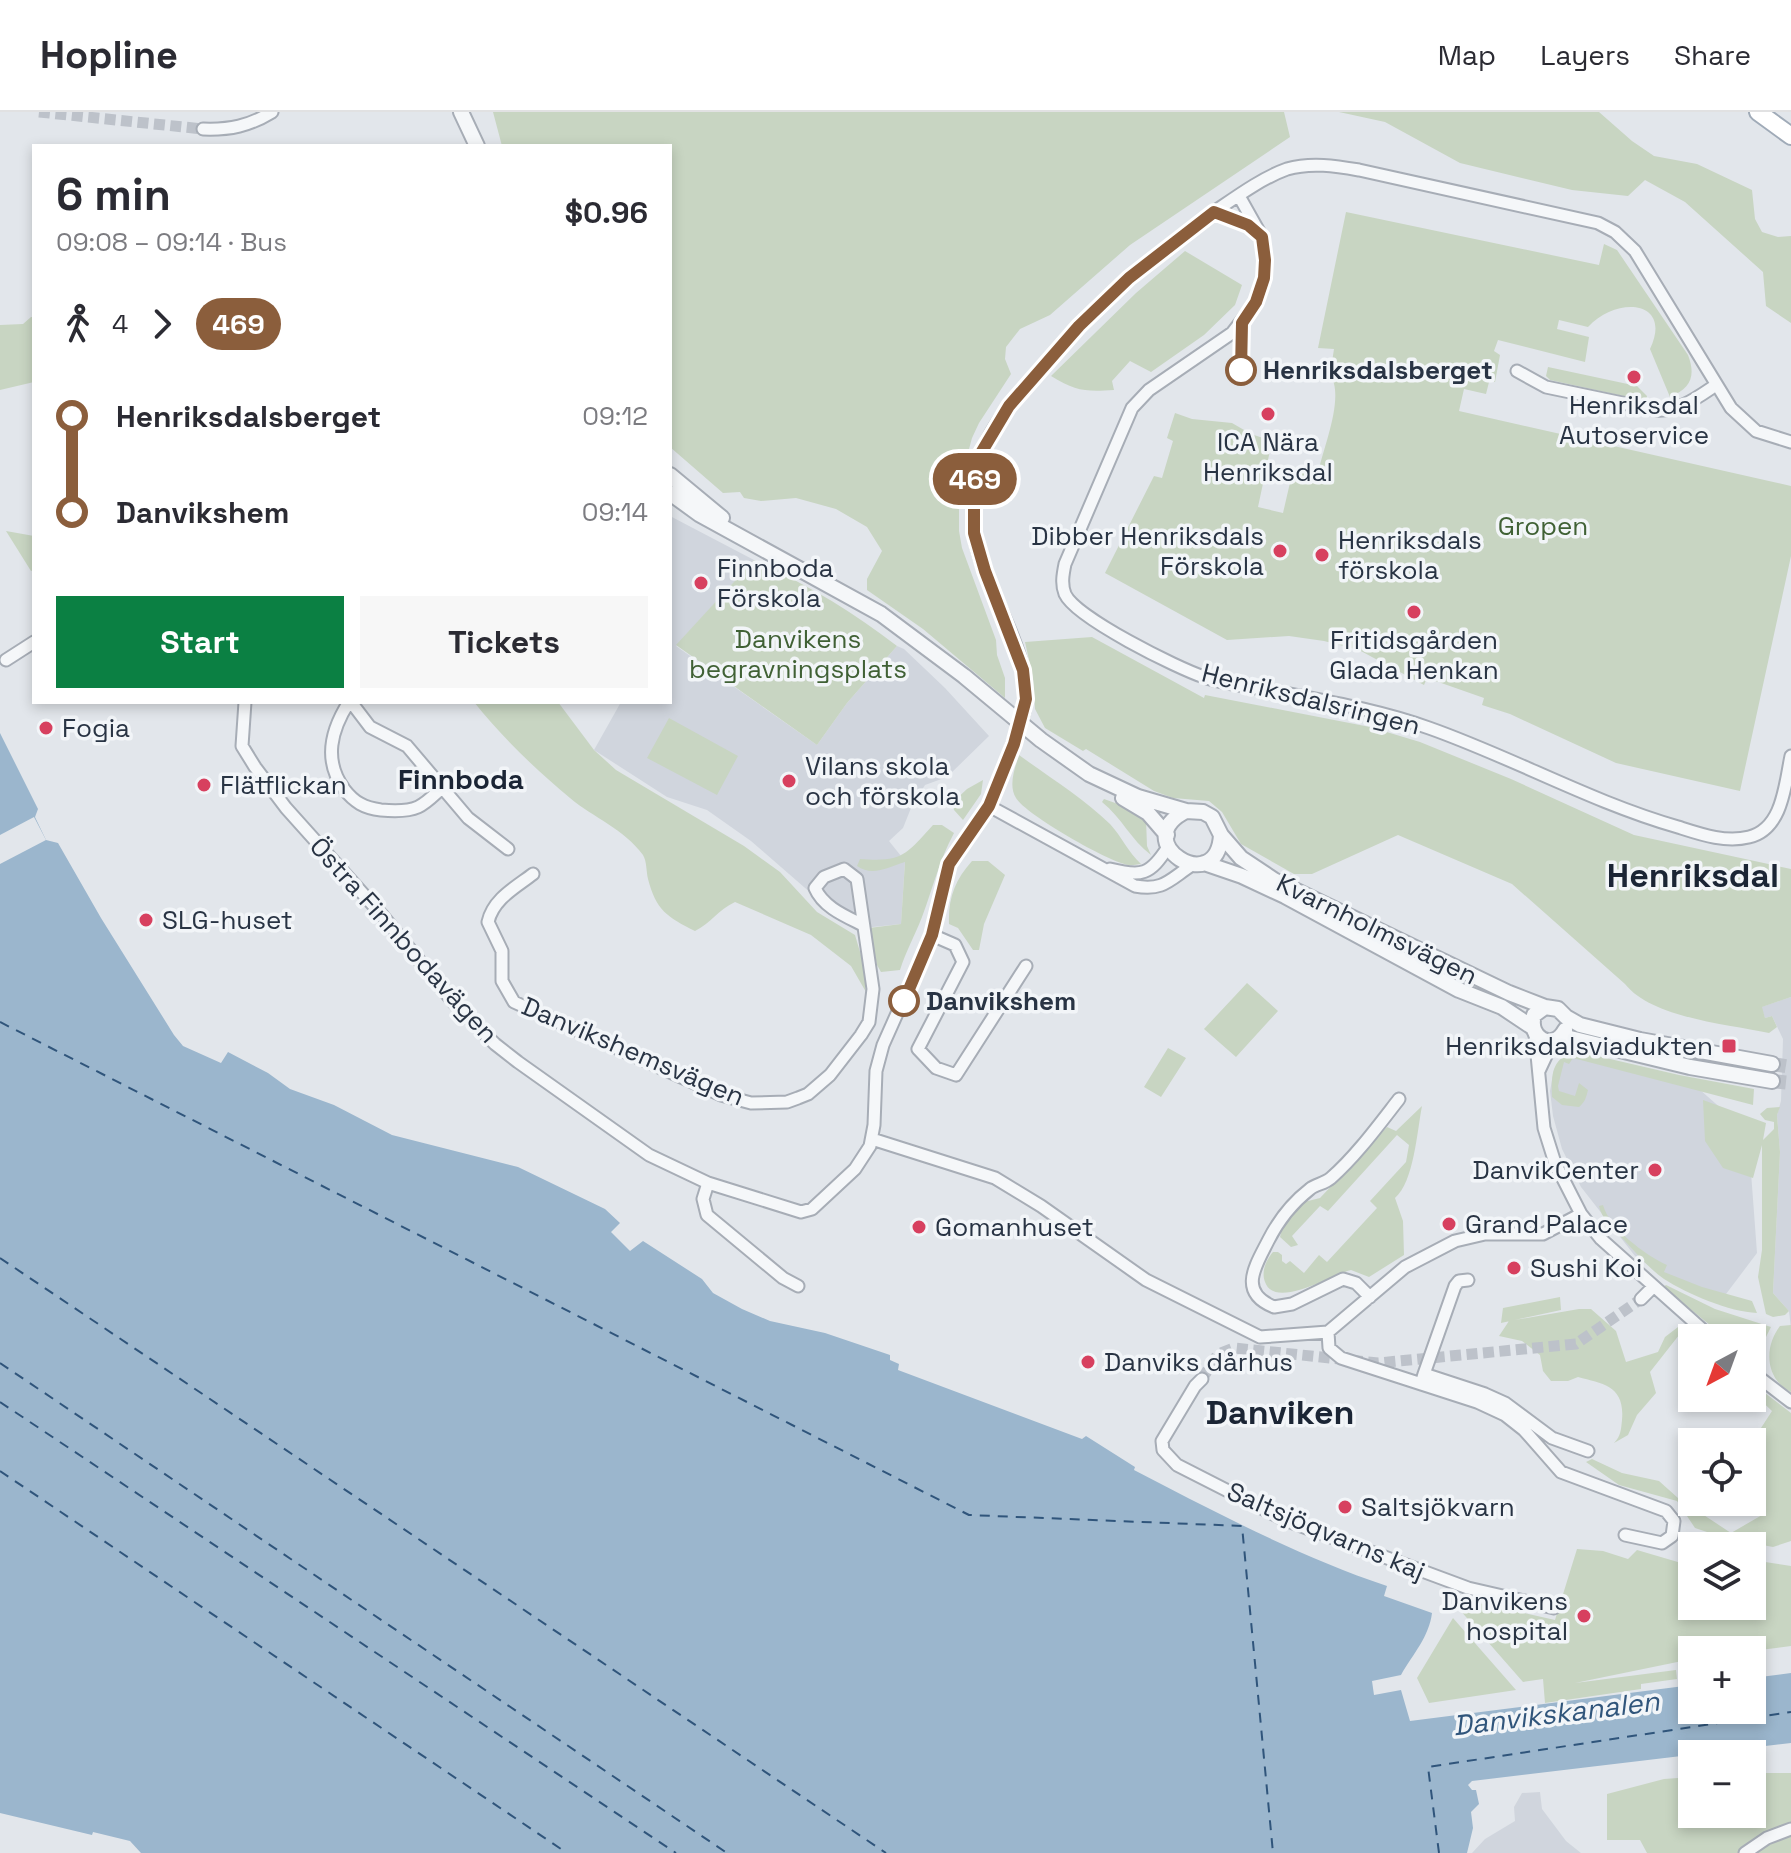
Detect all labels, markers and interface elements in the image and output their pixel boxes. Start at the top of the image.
text: Hopline [40,31,178,79]
text: Map [1438,37,1496,73]
text: Layers [1540,37,1630,73]
text: Share [1674,37,1751,73]
text: 6 min [56,167,171,223]
text: $0.96 [565,193,648,232]
text: 09:08 – 09:14 · Bus [56,225,287,259]
icon: walk [56,302,100,346]
icon: forward [140,302,184,346]
text: 469 [212,306,265,342]
text: 4 [112,307,128,341]
place label: Henriksdalsberget [1263,353,1493,387]
marker: Henriksdalsberget [1226,355,1256,385]
marker: Henriksdal Autoservice [1625,368,1643,386]
place label: Henriksdal Autoservice [1559,388,1709,452]
text: Henriksdalsberget [116,397,381,436]
text: 09:12 [582,399,648,433]
marker: ICA Nära Henriksdal [1259,405,1277,423]
place label: ICA Nära Henriksdal [1203,425,1333,489]
line badge: 469 [929,453,1021,505]
text: 469 [949,461,1001,497]
text: Danvikshem [116,493,289,532]
text: 09:14 [582,495,648,529]
park label: Gropen [1498,509,1588,543]
place label: Dibber Henriksdals Förskola [1031,519,1264,583]
place label: Henriksdals förskola [1338,523,1482,587]
marker: Dibber Henriksdals Förskola [1271,542,1289,560]
marker: Henriksdals förskola [1313,546,1331,564]
place label: Finnboda Förskola [717,551,834,615]
marker: Finnboda Förskola [692,574,710,592]
button: Start [56,596,344,688]
button: Tickets [360,596,648,688]
marker: Fritidsgården Glada Henkan [1405,603,1423,621]
park label: Danvikens begravningsplats [689,622,907,686]
place label: Fritidsgården Glada Henkan [1329,623,1499,687]
street label: Henriksdalsringen [1198,655,1424,743]
place label: Fogia [62,711,130,745]
marker: Fogia [37,719,55,737]
place label: Vilans skola och förskola [805,749,960,813]
district label: Finnboda [398,761,524,797]
place label: Flätflickan [220,768,347,802]
marker: Vilans skola och förskola [780,772,798,790]
marker: Flätflickan [195,776,213,794]
street label: Östra Finnbodavägen [302,830,506,1050]
district label: Henriksdal [1607,854,1779,897]
street label: Kvarnholmsvägen [1271,866,1483,992]
place label: SLG-huset [162,903,293,937]
marker: SLG-huset [137,911,155,929]
place label: Danvikshem [926,984,1076,1018]
marker: Danvikshem [889,986,919,1016]
street label: Danvikshemsvägen [517,989,749,1113]
place label: Henriksdalsviadukten [1445,1029,1713,1063]
marker: Henriksdalsviadukten [1720,1037,1738,1055]
place label: DanvikCenter [1473,1153,1639,1187]
marker: DanvikCenter [1646,1161,1664,1179]
place label: Grand Palace [1465,1207,1628,1241]
place label: Gomanhuset [935,1210,1094,1244]
marker: Grand Palace [1440,1215,1458,1233]
marker: Gomanhuset [910,1218,928,1236]
place label: Sushi Koi [1530,1251,1642,1285]
marker: Sushi Koi [1505,1259,1523,1277]
north arrow [1678,1324,1766,1412]
map controls [1678,1324,1766,1828]
place label: Danviks dårhus [1104,1345,1293,1379]
marker: Danviks dårhus [1079,1353,1097,1371]
district label: Danviken [1205,1391,1355,1434]
button: locate [1678,1428,1766,1516]
street label: Saltsjöqvarns kaj [1222,1474,1430,1588]
place label: Saltsjökvarn [1361,1490,1515,1524]
marker: Saltsjökvarn [1336,1498,1354,1516]
button: layers [1678,1532,1766,1620]
place label: Danvikens hospital [1442,1584,1568,1648]
marker: Danvikens hospital [1575,1607,1593,1625]
button: + [1678,1636,1766,1724]
water label: Danvikskanalen [1451,1682,1662,1744]
button: − [1678,1740,1766,1828]

